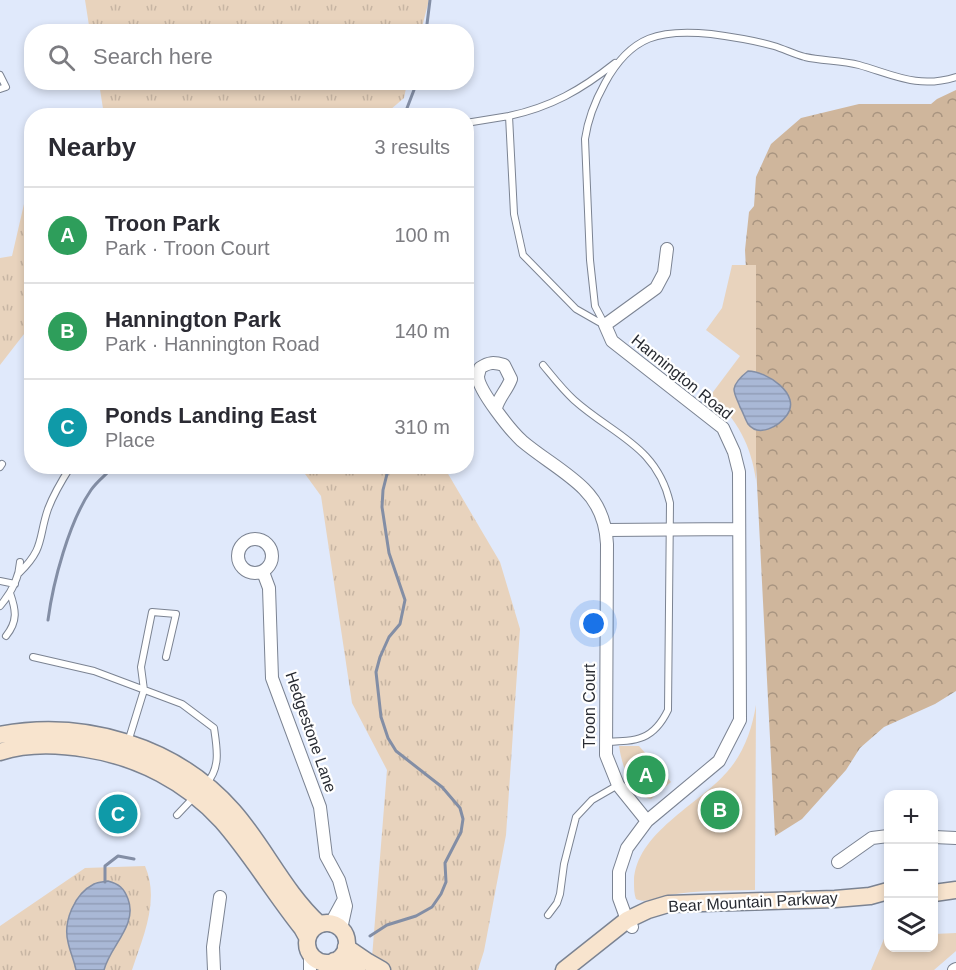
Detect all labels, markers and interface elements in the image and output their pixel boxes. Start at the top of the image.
search box [24,24,474,90]
icon: search [45,41,78,74]
text: Search here [93,44,213,69]
text: Nearby [48,132,136,162]
text: 3 results [374,136,450,158]
text: Troon Park [105,211,220,236]
text: A [60,224,75,246]
text: 100 m [394,224,450,246]
text: Park · Troon Court [105,237,270,259]
text: Hannington Park [105,307,281,332]
text: B [60,320,75,342]
text: 140 m [394,320,450,342]
street label: Hannington Road [628,331,736,423]
text: Park · Hannington Road [105,333,320,355]
text: Ponds Landing East [105,403,316,428]
text: C [60,416,75,438]
text: 310 m [394,416,450,438]
text: Place [105,429,155,451]
your location [579,609,608,638]
street label: Troon Court [581,663,598,748]
street label: Hedgestone Lane [282,670,340,795]
pin: A [626,752,666,798]
pin: B [700,788,740,832]
map controls [884,790,938,952]
button: + [884,790,938,844]
pin: C [98,792,138,836]
button: − [884,844,938,898]
street label: Bear Mountain Parkway [668,889,838,915]
button: layers [884,898,938,952]

